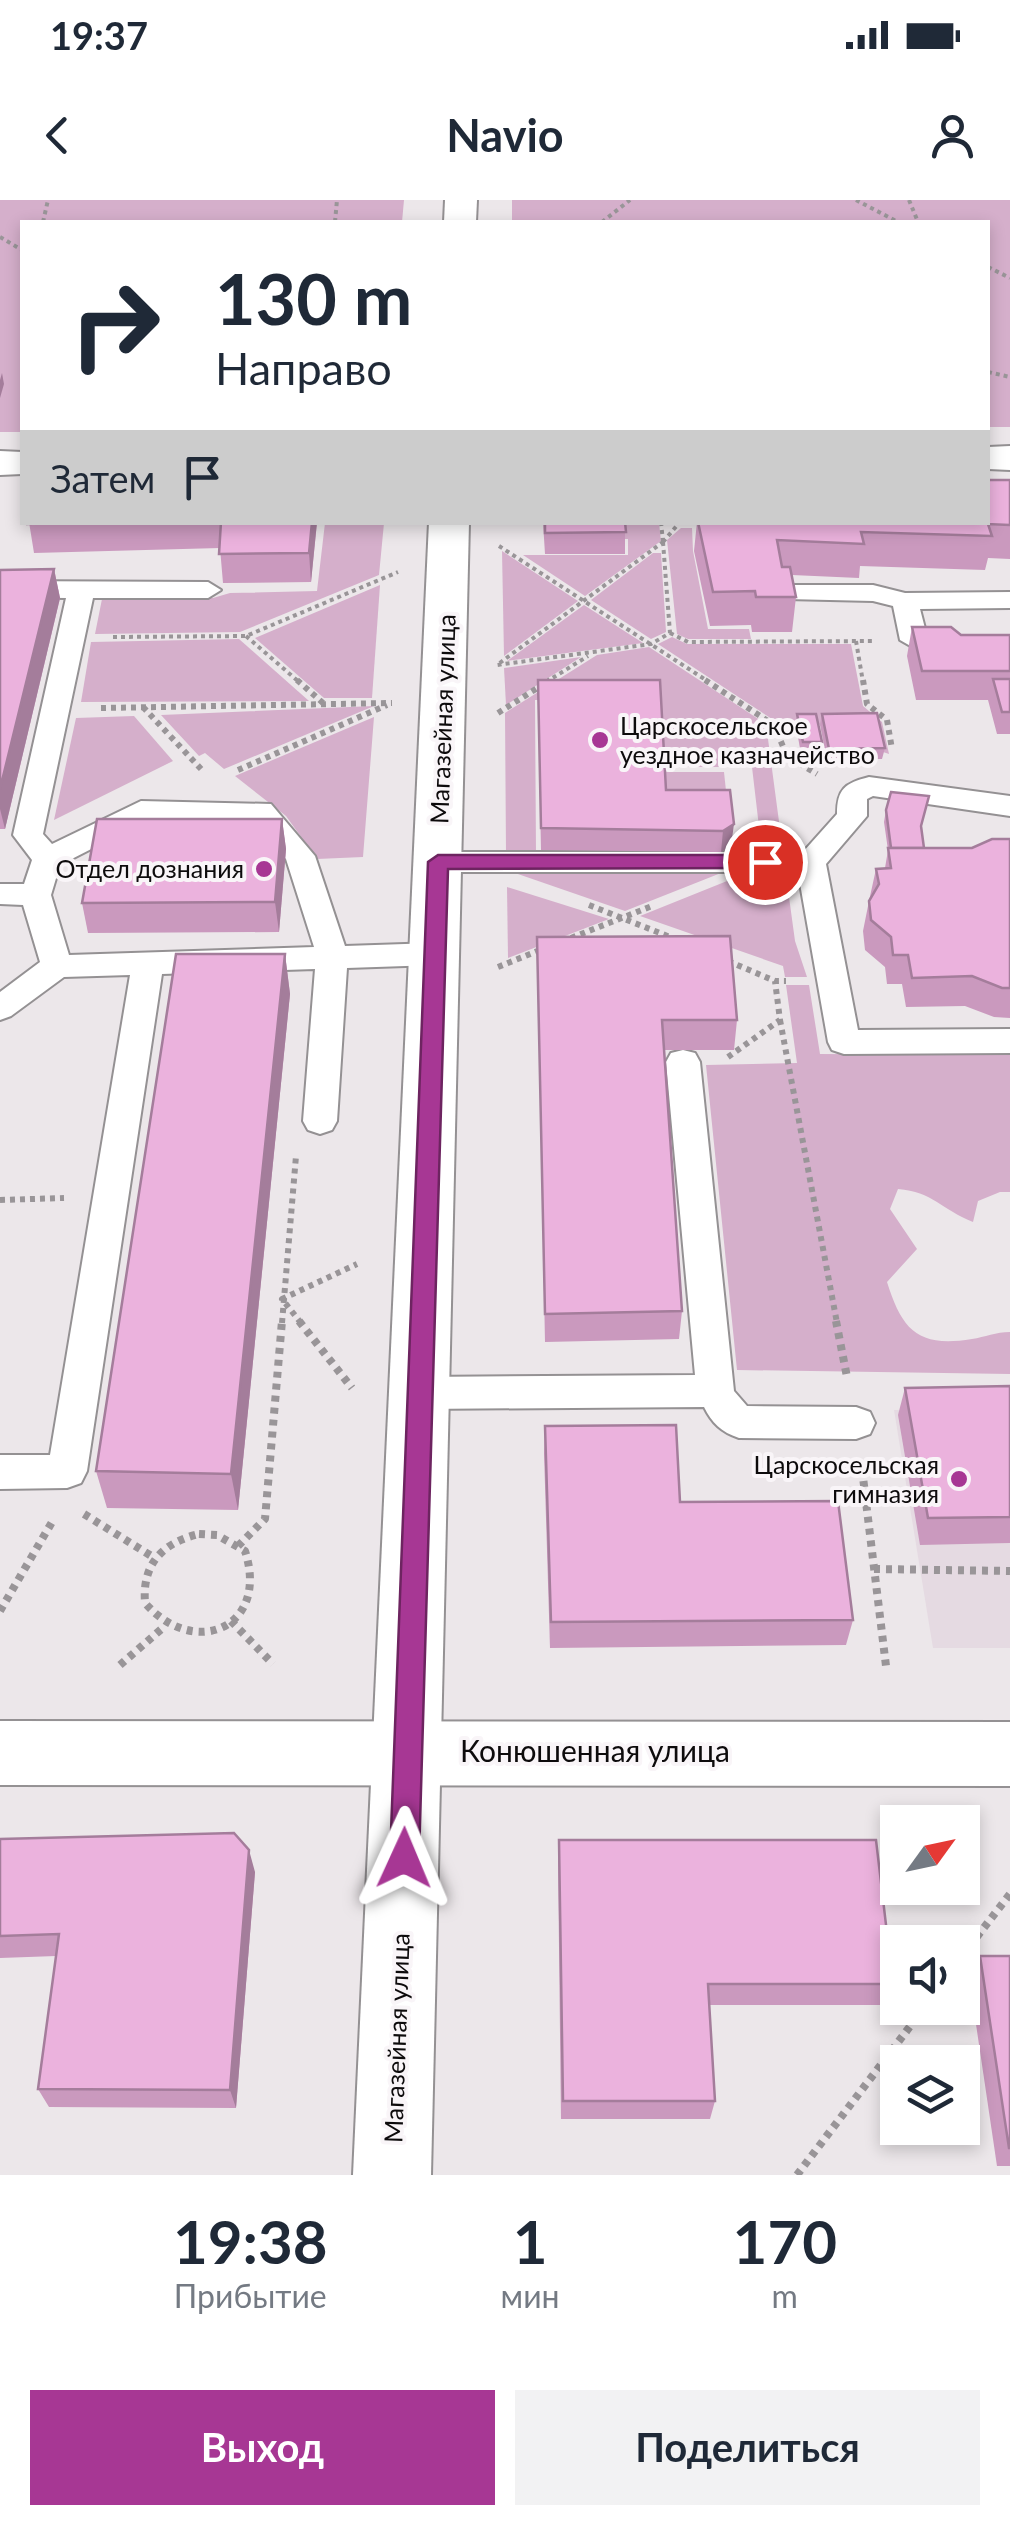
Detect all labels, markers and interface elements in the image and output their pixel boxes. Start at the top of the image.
text: 19:37 [50,12,148,58]
icon: back [30,108,85,163]
text: Navio [446,108,564,162]
icon: person [925,108,980,163]
text: 130 m [215,256,412,340]
icon: right [50,260,180,390]
text: Направо [215,341,392,395]
icon: arrive [175,450,230,505]
text: Затем [50,455,155,501]
street label: Магазейная улица [423,613,461,825]
place label: Царскосельское уездное казначейство [620,710,875,769]
marker: Царскосельское уездное казначейство [589,729,611,751]
pin [723,820,808,905]
icon: arrive [738,835,793,890]
place label: Отдел дознания [56,853,244,883]
marker: Отдел дознания [253,858,275,880]
place label: Царскосельская гимназия [753,1449,939,1508]
marker: Царскосельская гимназия [948,1468,970,1490]
street label: Конюшенная улица [460,1732,730,1768]
north arrow [880,1805,980,1905]
map controls [880,1805,980,2145]
position arrow [352,1806,456,1910]
button: sound [880,1925,980,2025]
street label: Магазейная улица [377,1932,415,2144]
button: layers [880,2045,980,2145]
text: 19:38 [173,2205,328,2277]
text: 1 [513,2205,548,2277]
text: 170 [733,2205,837,2277]
text: Прибытие [174,2276,327,2315]
text: мин [501,2276,560,2315]
text: m [772,2276,798,2315]
button: Выход [30,2390,495,2505]
button: Поделиться [515,2390,980,2505]

